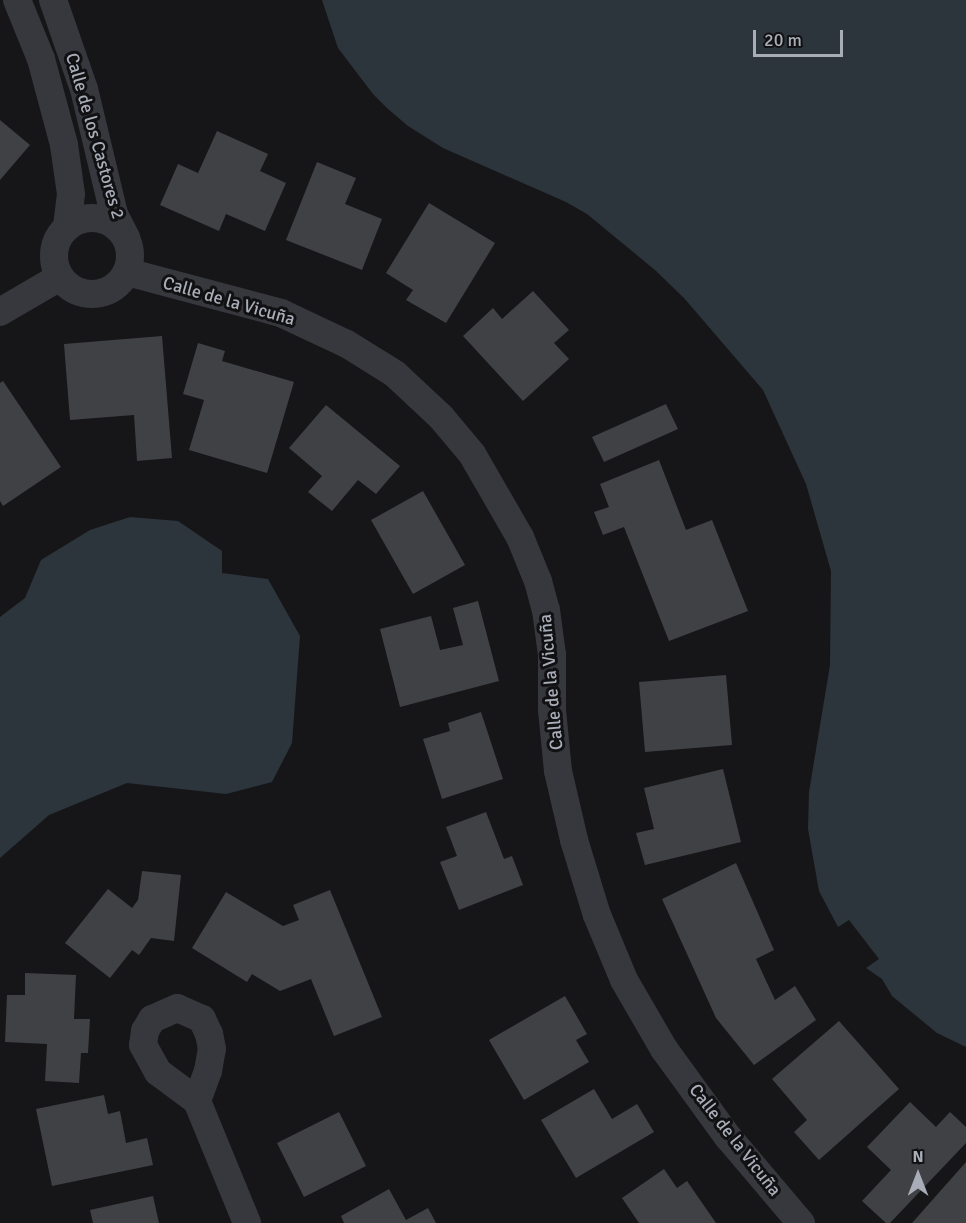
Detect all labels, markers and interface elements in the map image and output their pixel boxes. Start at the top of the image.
scale bar [756,18,846,56]
text: 20 m [764,29,802,51]
street label: Calle de los Castores 2 [61,50,129,222]
street label: Calle de la Vicuña [160,272,298,330]
street label: Calle de la Vicuña [534,613,568,751]
street label: Calle de la Vicuña [684,1080,786,1200]
north arrow [888,1145,948,1205]
text: N [912,1147,924,1167]

